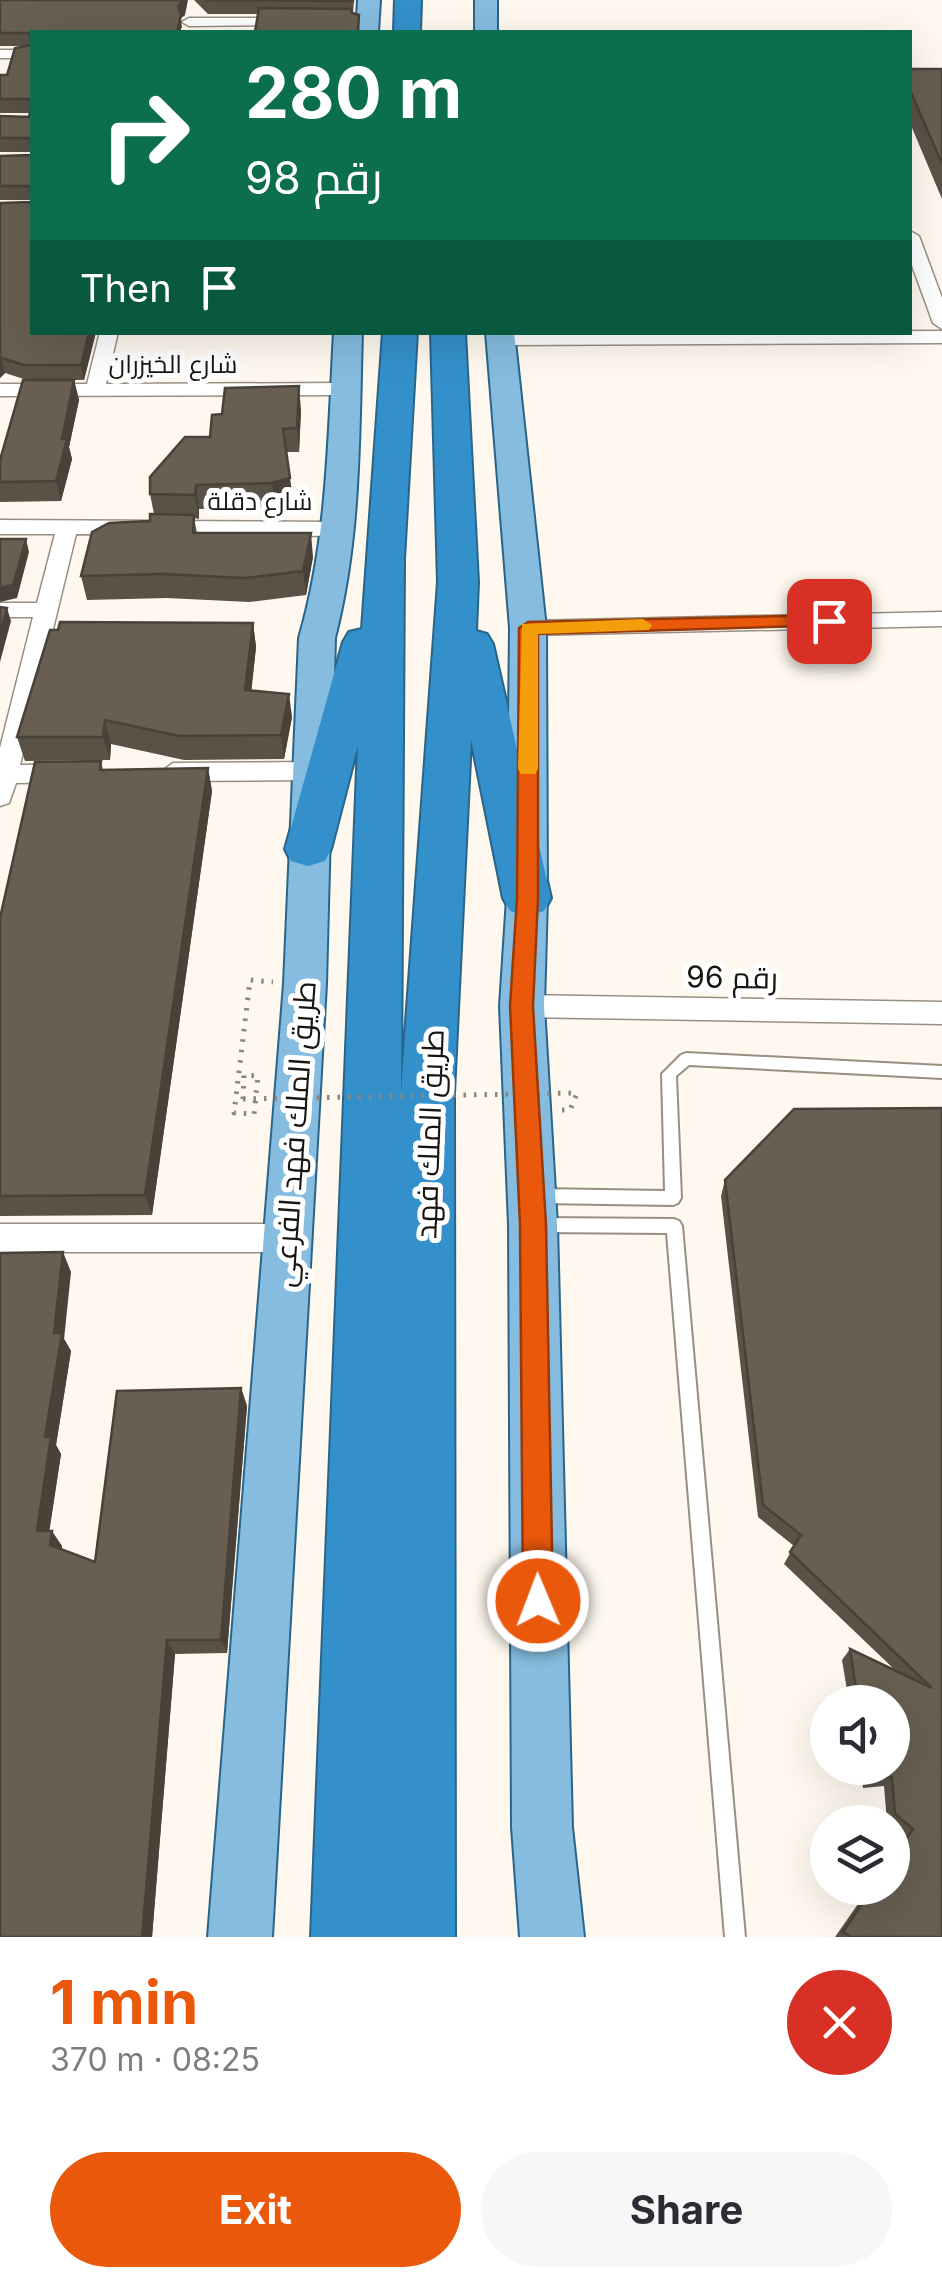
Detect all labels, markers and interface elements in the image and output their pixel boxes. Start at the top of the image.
text: 280 m [245,50,462,135]
icon: right [80,70,210,200]
text: رقم 98 [245,150,382,205]
icon: arrive [192,260,247,315]
text: Then [80,265,172,311]
street label: شارع الخيزران [109,349,237,381]
street label: شارع دقلة [208,486,312,518]
pin [787,579,872,664]
icon: arrive [802,594,857,649]
street label: رقم 96 [686,958,778,999]
street label: طريق الملك فهد الفرعي [265,980,329,1289]
street label: طريق الملك فهد [407,1029,452,1239]
position arrow [486,1549,590,1653]
map controls [810,1685,910,1905]
button: sound [810,1685,910,1785]
button: layers [810,1805,910,1905]
text: 1 min [50,1966,198,2038]
button: close [787,1970,892,2075]
text: 370 m · 08:25 [50,2040,260,2079]
button: Exit [50,2152,461,2267]
button: Share [481,2152,892,2267]

